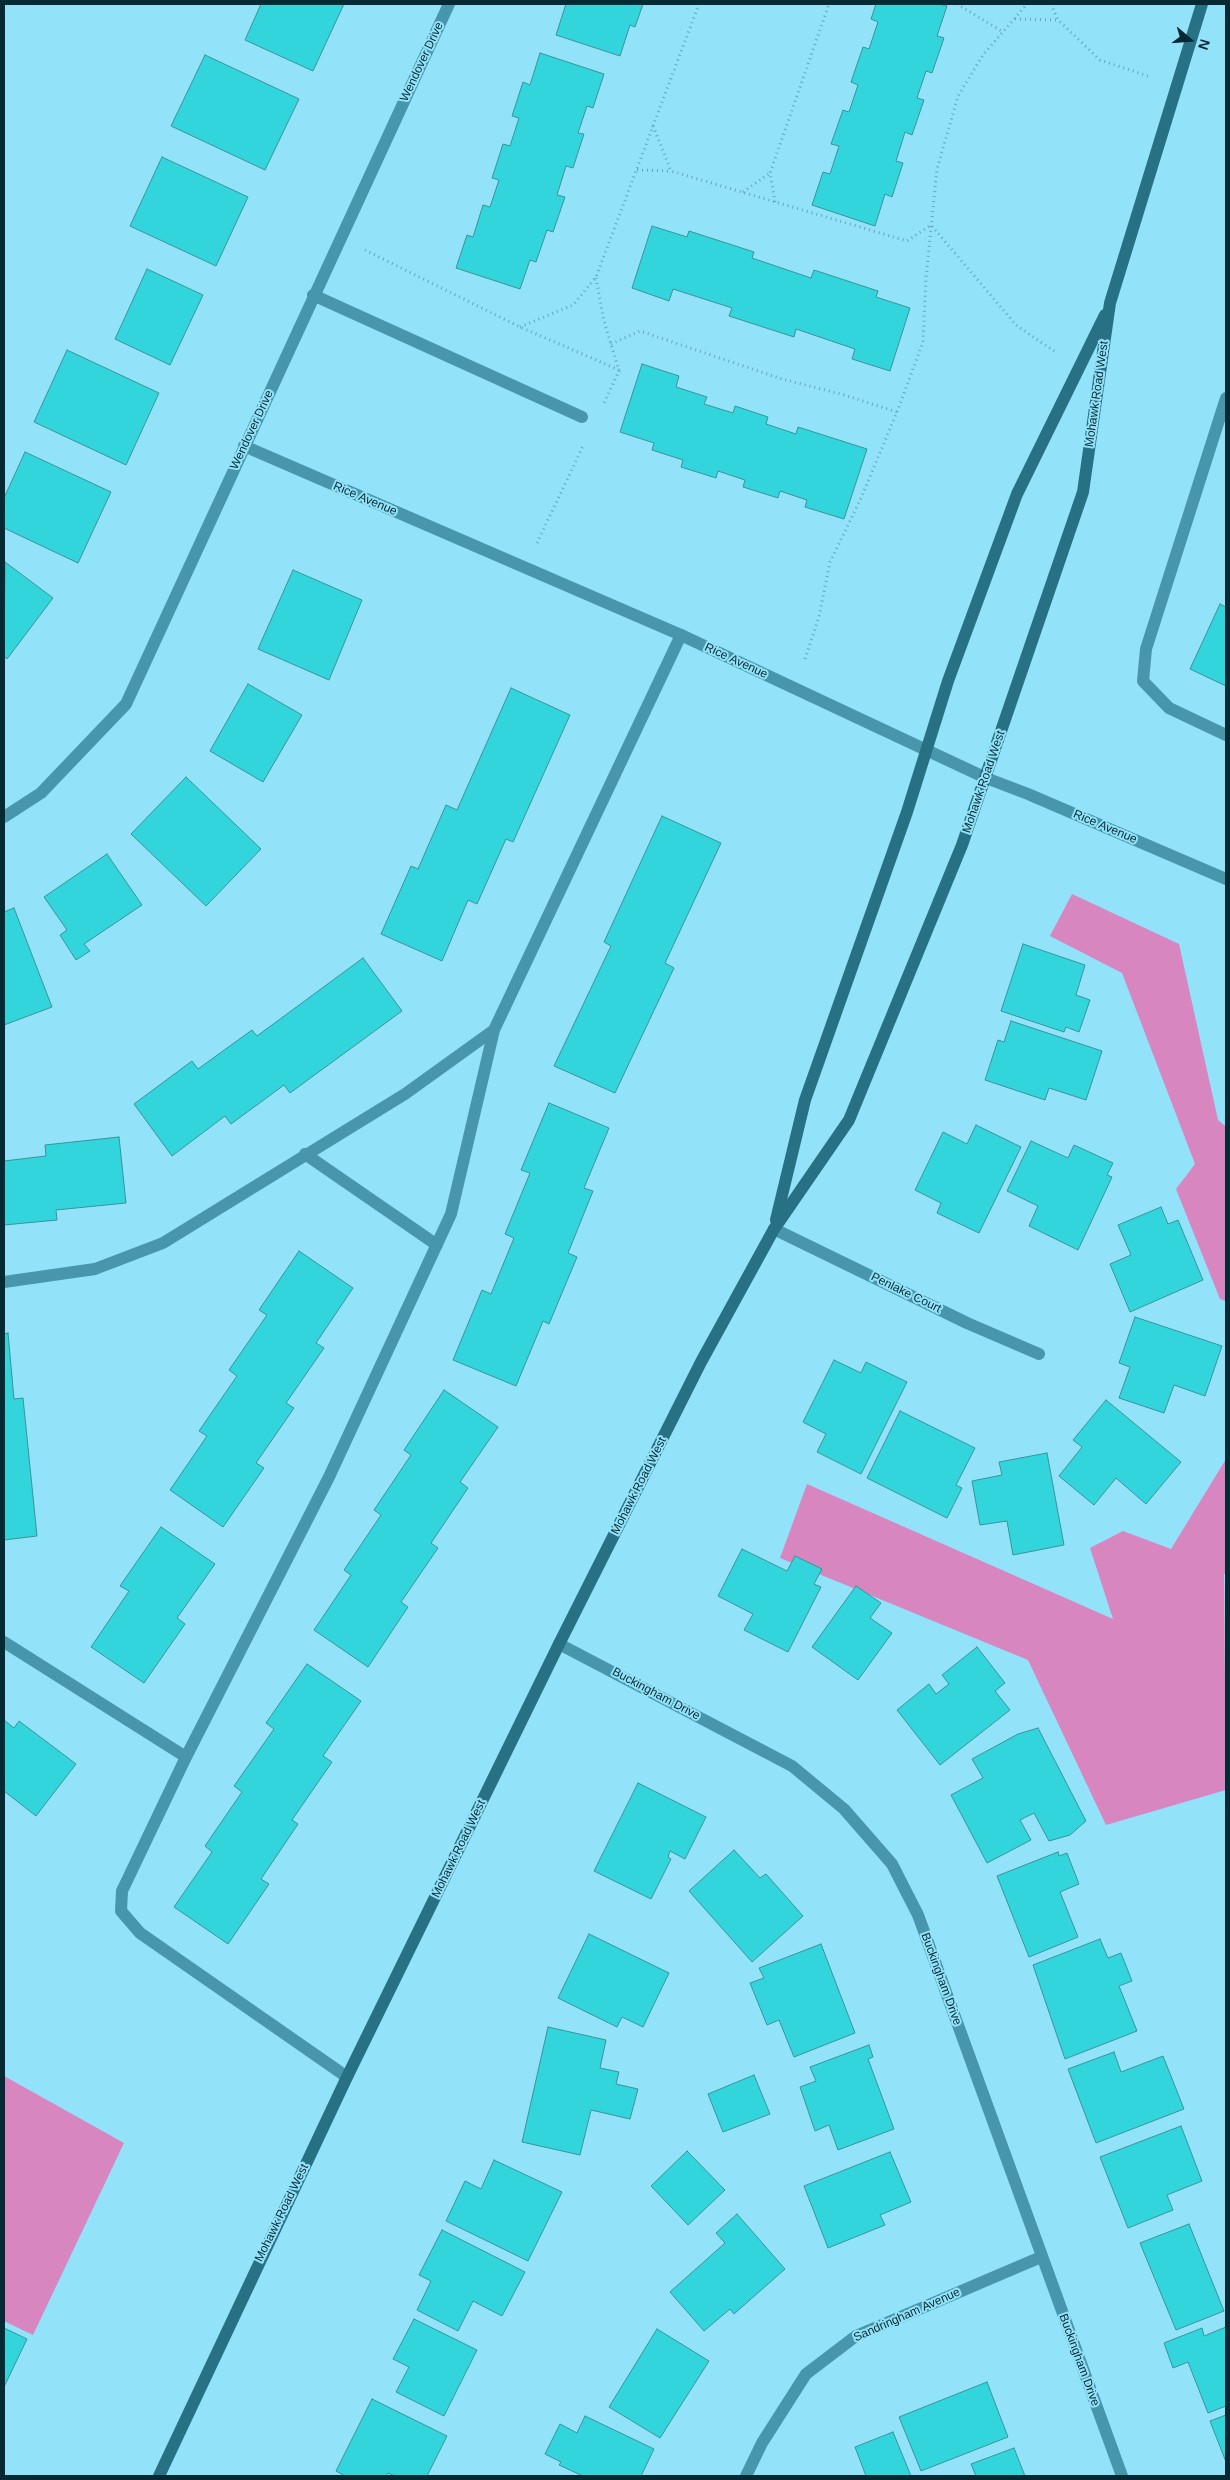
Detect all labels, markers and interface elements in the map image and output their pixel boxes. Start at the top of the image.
north arrow [1165,15,1215,65]
street label: Wendover Drive [397,20,447,104]
text: N [1195,37,1213,52]
street label: Mohawk Road West [1082,340,1112,448]
street label: Wendover Drive [227,388,277,472]
street label: Rice Avenue [331,479,399,519]
street label: Rice Avenue [702,640,770,682]
street label: Mohawk Road West [960,729,1008,835]
street label: Rice Avenue [1071,807,1139,847]
street label: Penlake Court [869,1270,943,1316]
street label: Mohawk Road West [608,1435,670,1537]
street label: Buckingham Drive [610,1665,702,1723]
street label: Mohawk Road West [429,1798,489,1900]
street label: Buckingham Drive [918,1931,964,2027]
street label: Mohawk Road West [252,2162,312,2264]
street label: Sandringham Avenue [851,2285,963,2345]
street label: Buckingham Drive [1056,2312,1102,2408]

